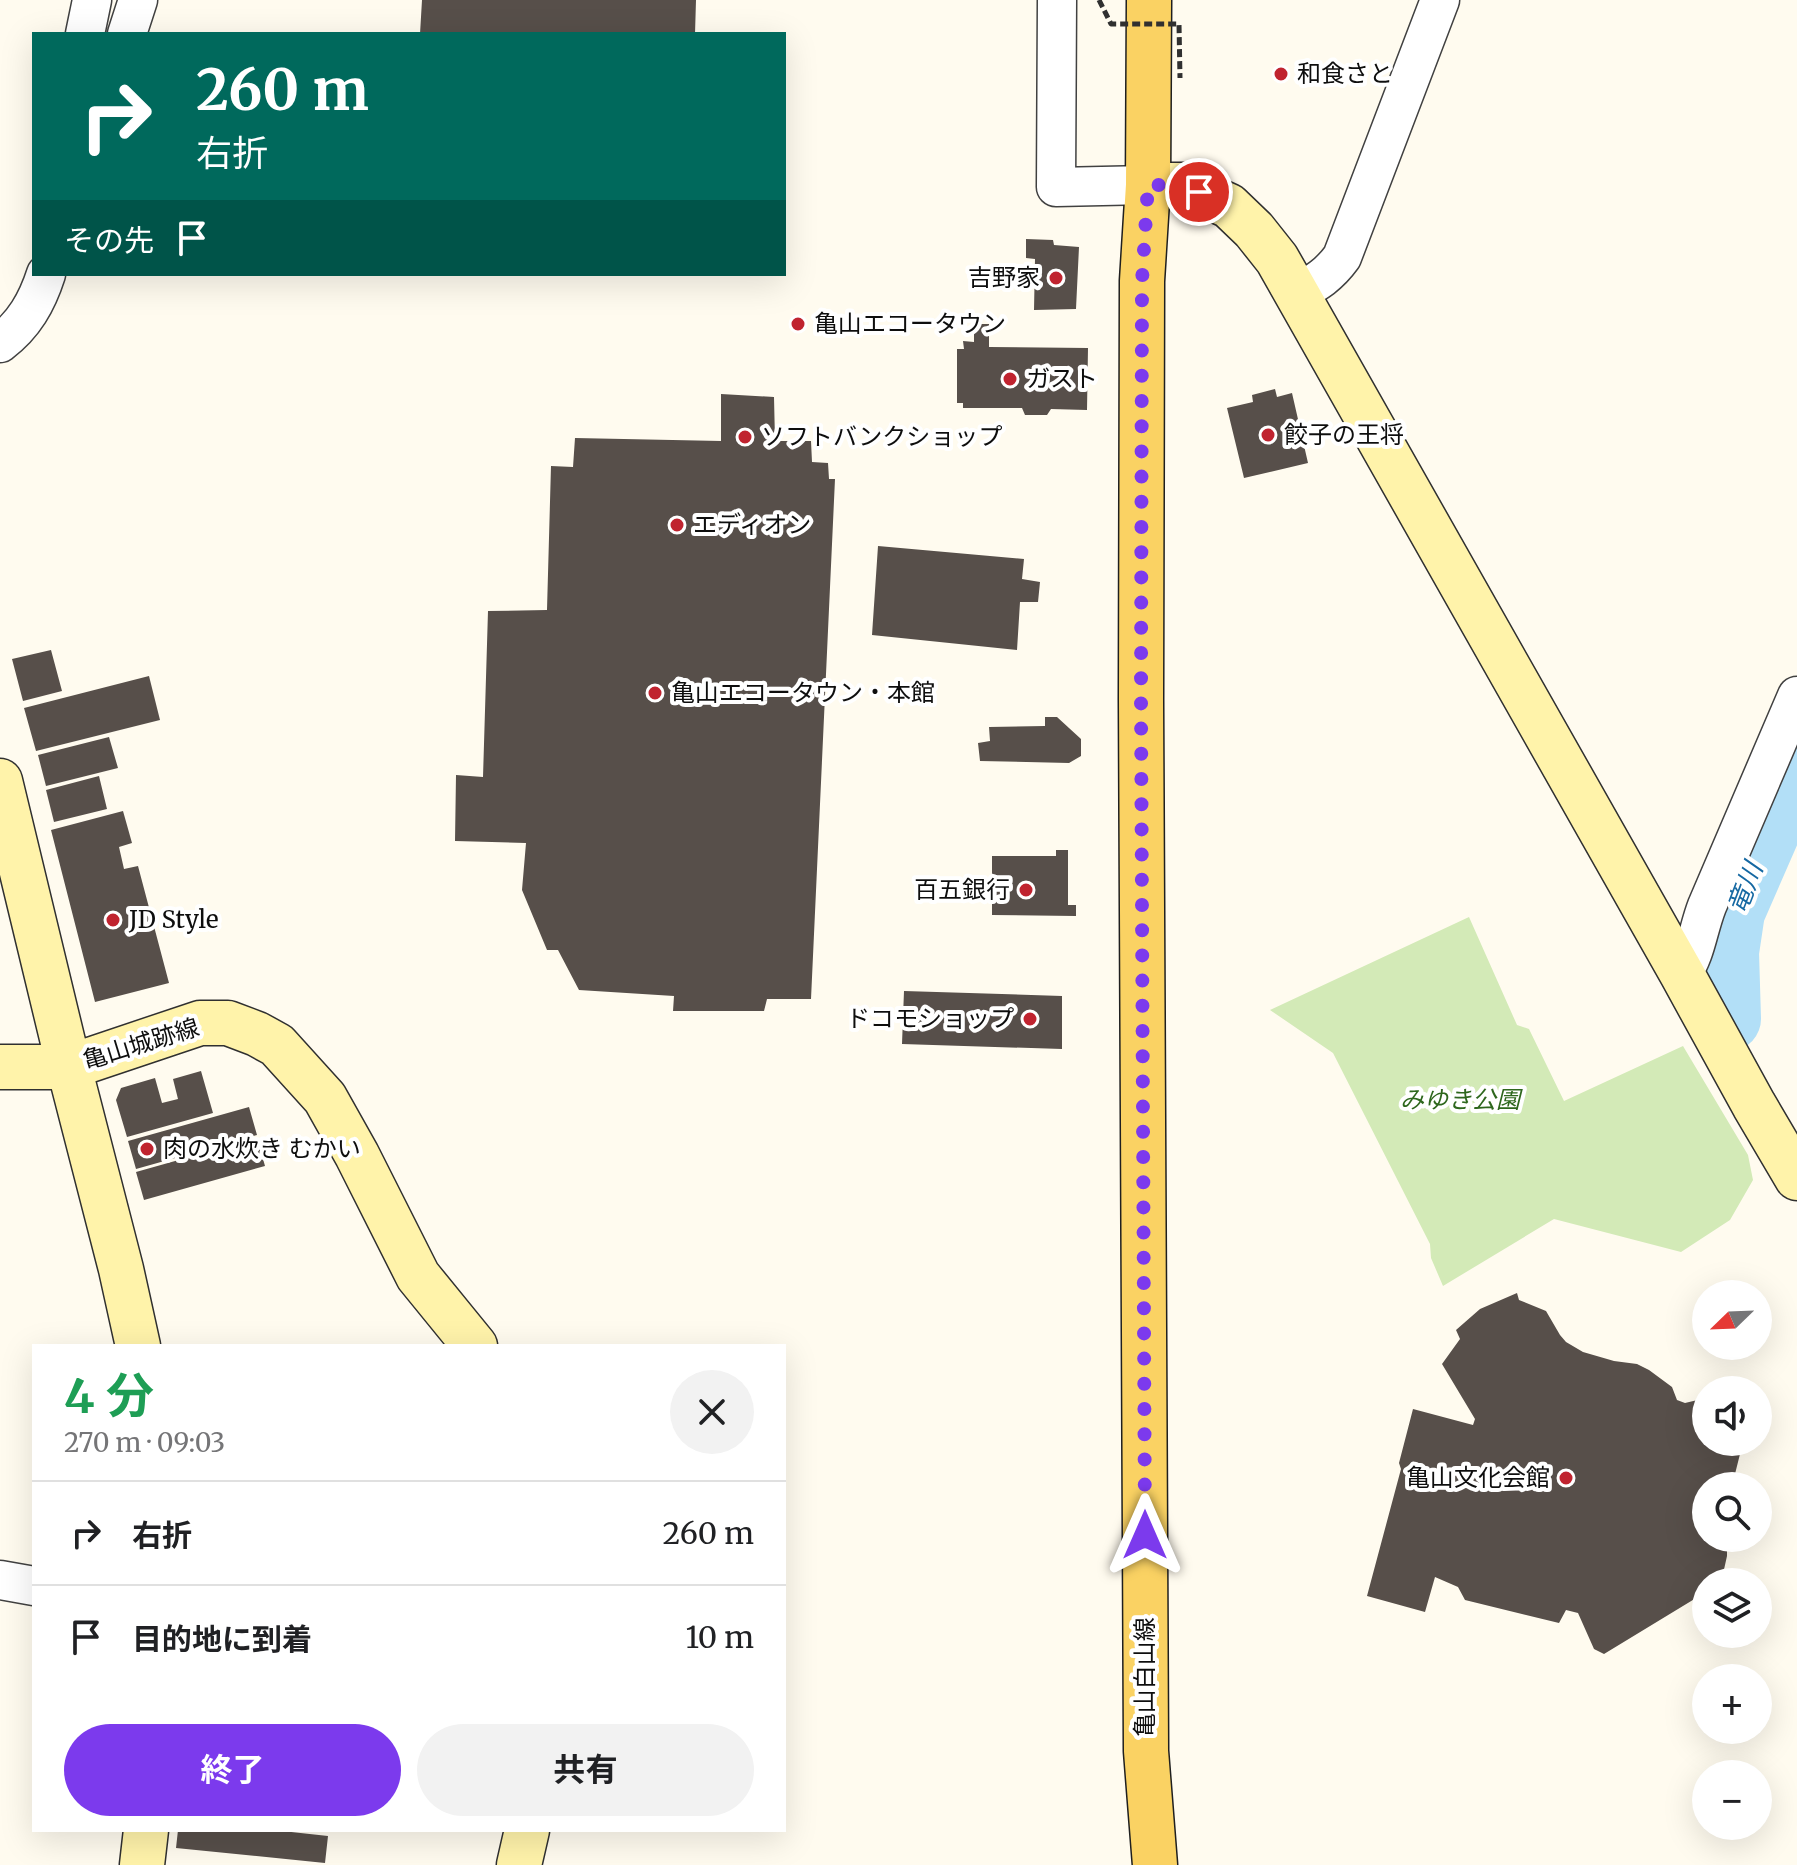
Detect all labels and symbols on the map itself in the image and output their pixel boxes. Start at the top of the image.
place label: 和食さと [1297,58,1393,89]
marker: 和食さと [1272,65,1290,83]
pin [1165,158,1233,226]
place label: 吉野家 [968,262,1040,293]
marker: 吉野家 [1047,269,1065,287]
place label: 亀山エコータウン [814,308,1006,339]
marker: 亀山エコータウン [789,315,807,333]
place label: ガスト [1026,363,1098,394]
marker: ガスト [1001,370,1019,388]
place label: 餃子の王将 [1284,419,1404,450]
place label: ソフトバンクショップ [761,421,1002,452]
marker: 餃子の王将 [1259,426,1277,444]
marker: ソフトバンクショップ [736,428,754,446]
place label: エディオン [693,509,811,540]
marker: エディオン [668,516,686,534]
place label: 亀山エコータウン・本館 [671,677,935,708]
marker: 亀山エコータウン・本館 [646,684,664,702]
water label: 竜川 [1720,855,1770,918]
place label: 百五銀行 [914,874,1010,905]
marker: 百五銀行 [1017,881,1035,899]
place label: JD Style [128,904,218,935]
marker: JD Style [104,911,122,929]
place label: ドコモショップ [846,1003,1014,1034]
marker: ドコモショップ [1021,1010,1039,1028]
street label: 亀山城跡線 [79,1011,203,1076]
park label: みゆき公園 [1400,1084,1523,1115]
place label: 肉の水炊き むかい [163,1133,361,1164]
marker: 肉の水炊き むかい [138,1140,156,1158]
north arrow [1692,1280,1772,1360]
place label: 亀山文化会館 [1406,1462,1550,1493]
marker: 亀山文化会館 [1557,1469,1575,1487]
position arrow [1103,1493,1187,1577]
street label: 亀山白山線 [1129,1617,1160,1737]

